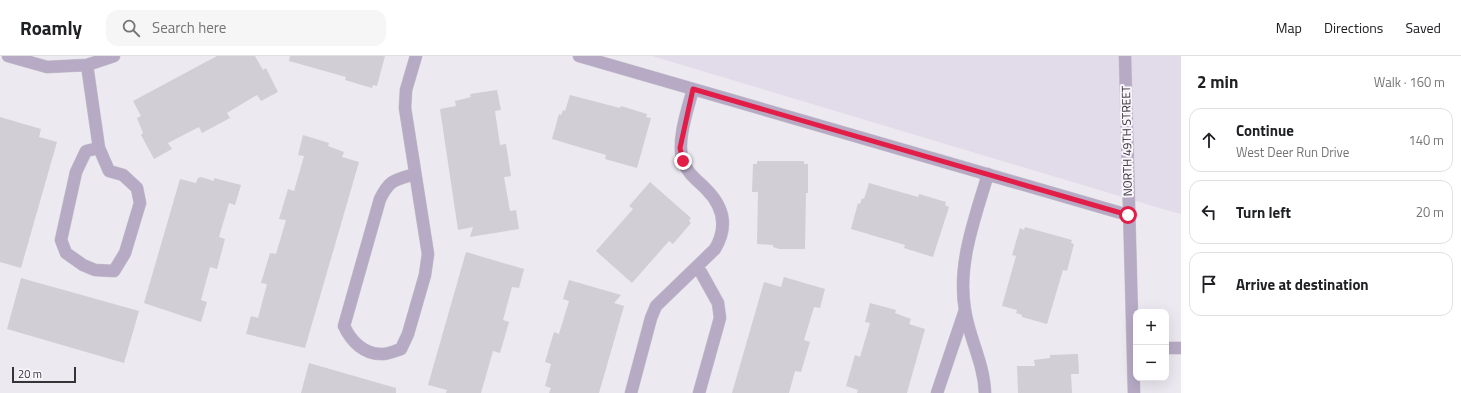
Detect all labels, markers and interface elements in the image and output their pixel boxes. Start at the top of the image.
search box [106,10,386,46]
text: Roamly [20,13,82,42]
text: Search here [152,16,226,39]
icon: search [120,17,142,39]
text: Map [1276,17,1302,38]
text: Directions [1324,17,1383,38]
text: Saved [1405,17,1441,38]
text: 2 min [1197,69,1238,95]
text: Walk · 160 m [1374,72,1445,92]
street label: NORTH 49TH STREET [1116,85,1137,196]
text: Continue [1236,119,1294,142]
icon: ahead [1198,129,1220,151]
text: 140 m [1408,130,1444,150]
text: West Deer Run Drive [1236,142,1349,162]
route end [674,152,692,170]
icon: left [1198,201,1220,223]
text: Turn left [1236,201,1291,224]
text: 20 m [1416,202,1444,222]
route start [1119,206,1137,224]
icon: arrive [1198,273,1220,295]
text: Arrive at destination [1236,273,1369,296]
map controls [1133,309,1169,381]
button: + [1133,309,1169,345]
button: − [1133,345,1169,381]
scale bar [12,365,76,384]
text: 20 m [18,366,42,382]

